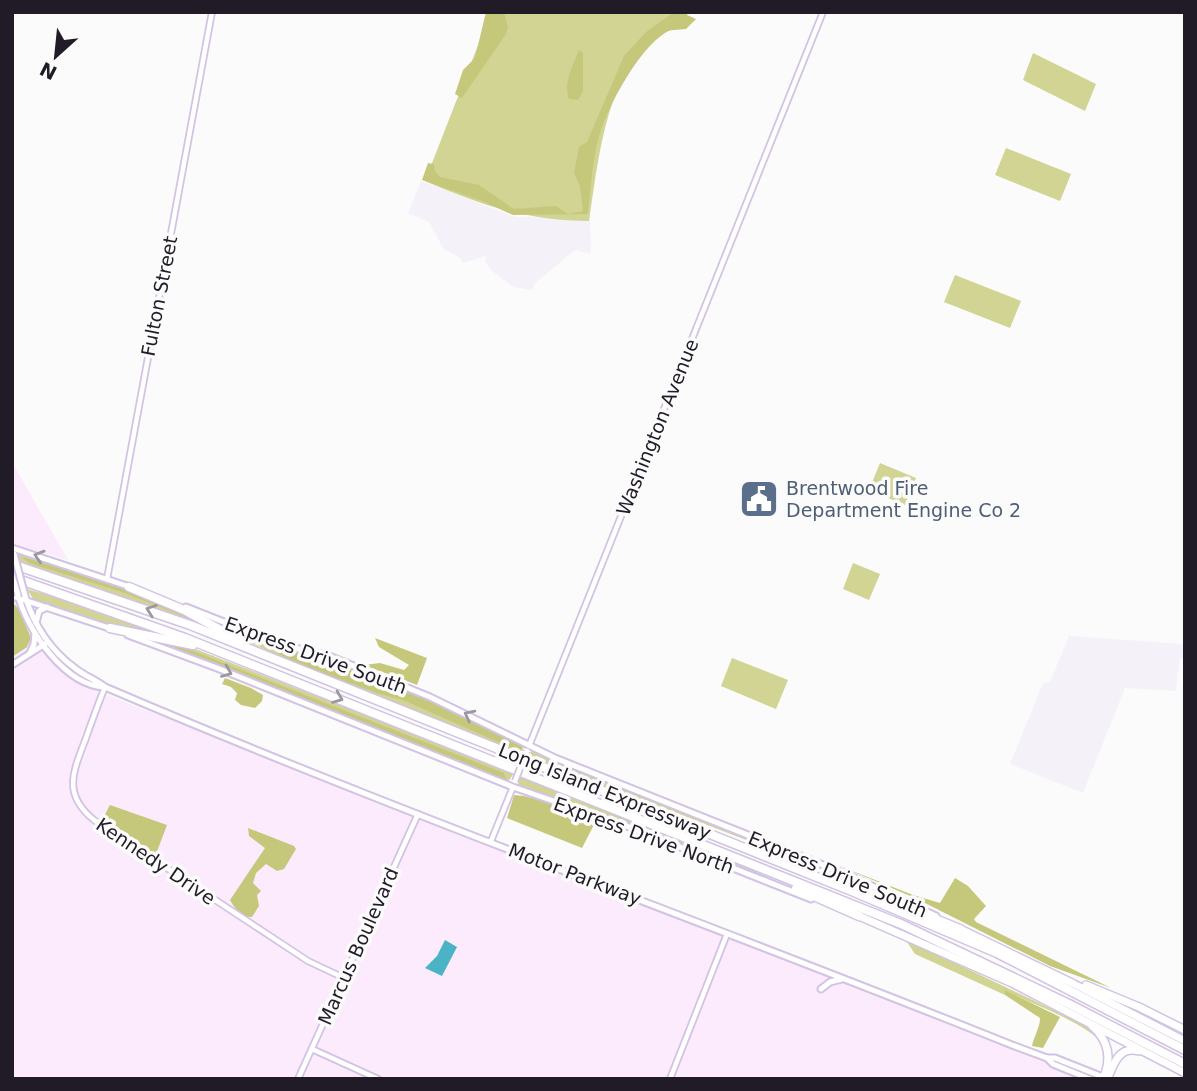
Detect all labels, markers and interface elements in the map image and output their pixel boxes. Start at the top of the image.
north arrow [21,21,91,91]
text: N [36,58,60,85]
street label: Fulton Street [137,234,181,358]
street label: Washington Avenue [612,336,702,518]
place label: Brentwood Fire Department Engine Co 2 [786,477,1021,521]
public building icon: Brentwood Fire Department Engine Co 2 [738,478,780,520]
one-way arrow [33,550,45,565]
one-way arrow [145,605,157,619]
street label: Express Drive South [222,612,410,698]
one-way arrow [219,664,232,678]
one-way arrow [331,690,343,704]
one-way arrow [463,710,476,723]
street label: Long Island Expressway [496,738,714,844]
street label: Express Drive North [551,792,737,878]
street label: Kennedy Drive [92,813,220,909]
street label: Express Drive South [745,826,931,922]
street label: Motor Parkway [506,839,644,909]
street label: Marcus Boulevard [313,864,403,1028]

